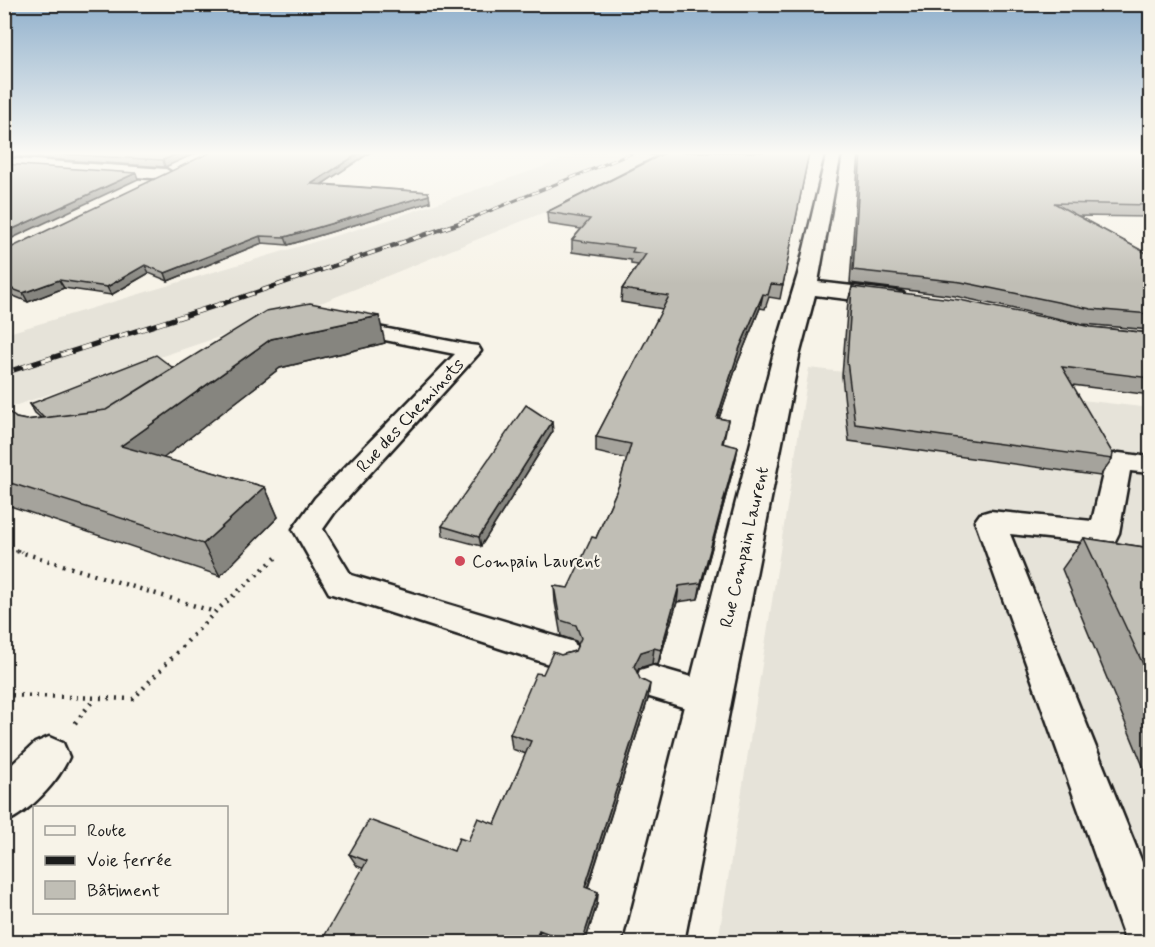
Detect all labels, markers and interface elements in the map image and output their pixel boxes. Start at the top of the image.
street label: Rue des Cheminots [351,353,470,478]
street label: Rue Compain Laurent [715,464,775,630]
place label: Compain Laurent [472,550,601,574]
marker: Compain Laurent [453,554,467,568]
legend [33,806,228,914]
text: Route [87,819,126,843]
text: Voie ferrée [87,849,172,873]
text: Bâtiment [87,879,160,903]

